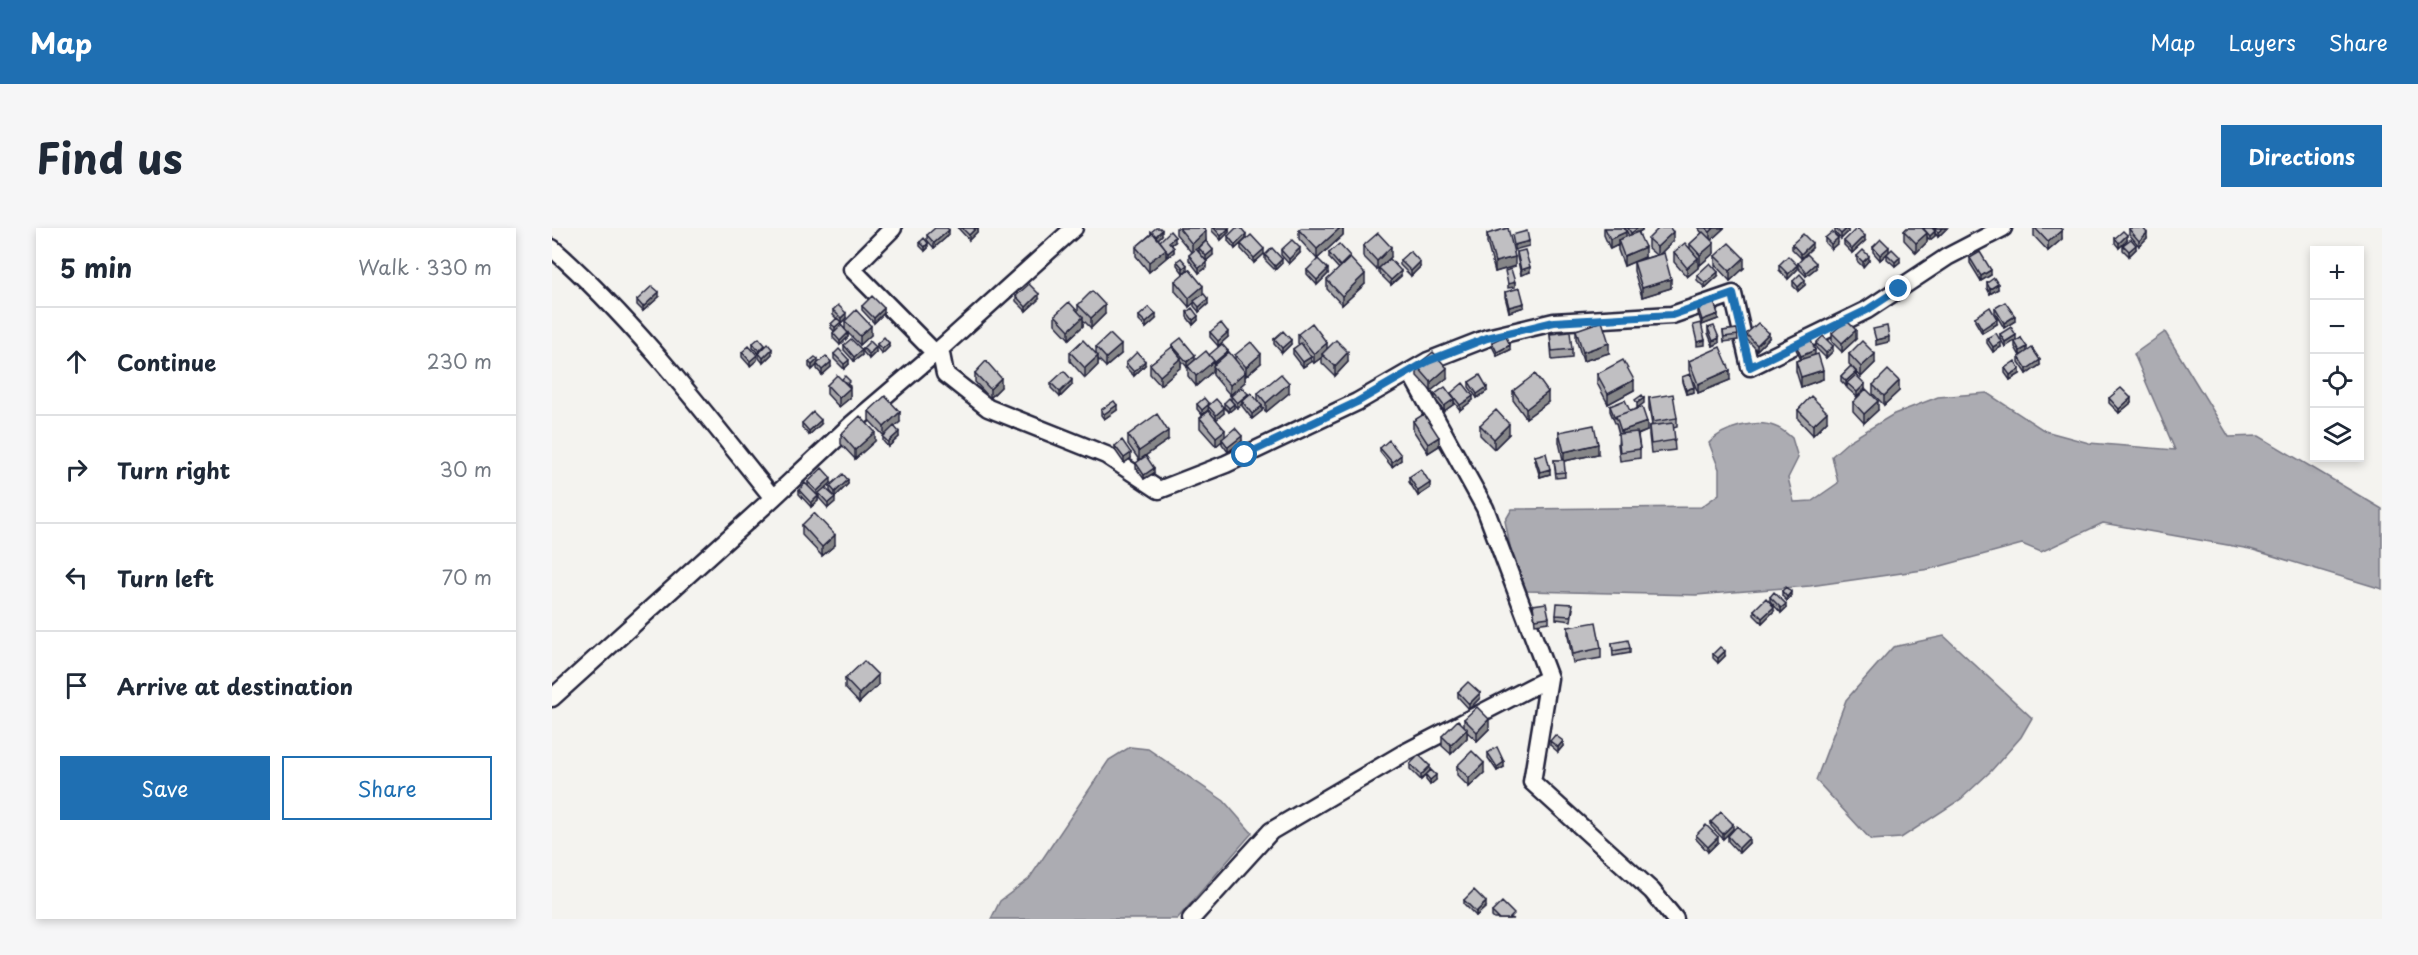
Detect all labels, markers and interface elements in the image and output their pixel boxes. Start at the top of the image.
text: Map [30,21,92,64]
text: Map [2151,26,2195,58]
text: Layers [2228,26,2296,58]
text: Share [2329,26,2388,58]
text: Find us [36,125,183,188]
button: Directions [2221,125,2382,187]
map controls [2310,246,2364,462]
button: + [2310,246,2364,300]
text: 5 min [60,248,132,287]
text: Walk · 330 m [358,252,492,282]
route end [1885,275,1911,301]
button: − [2310,300,2364,354]
icon: ahead [60,345,93,378]
text: Continue [117,345,216,378]
text: 230 m [427,346,492,376]
button: locate [2310,354,2364,408]
button: layers [2310,408,2364,462]
route start [1231,441,1257,467]
icon: right [60,453,93,486]
text: Turn right [117,453,230,486]
text: 30 m [439,454,492,484]
icon: left [60,561,93,594]
text: Turn left [117,561,214,594]
text: 70 m [442,562,492,592]
icon: arrive [60,669,93,702]
text: Arrive at destination [117,669,353,702]
button: Save [60,756,270,820]
button: Share [282,756,492,820]

